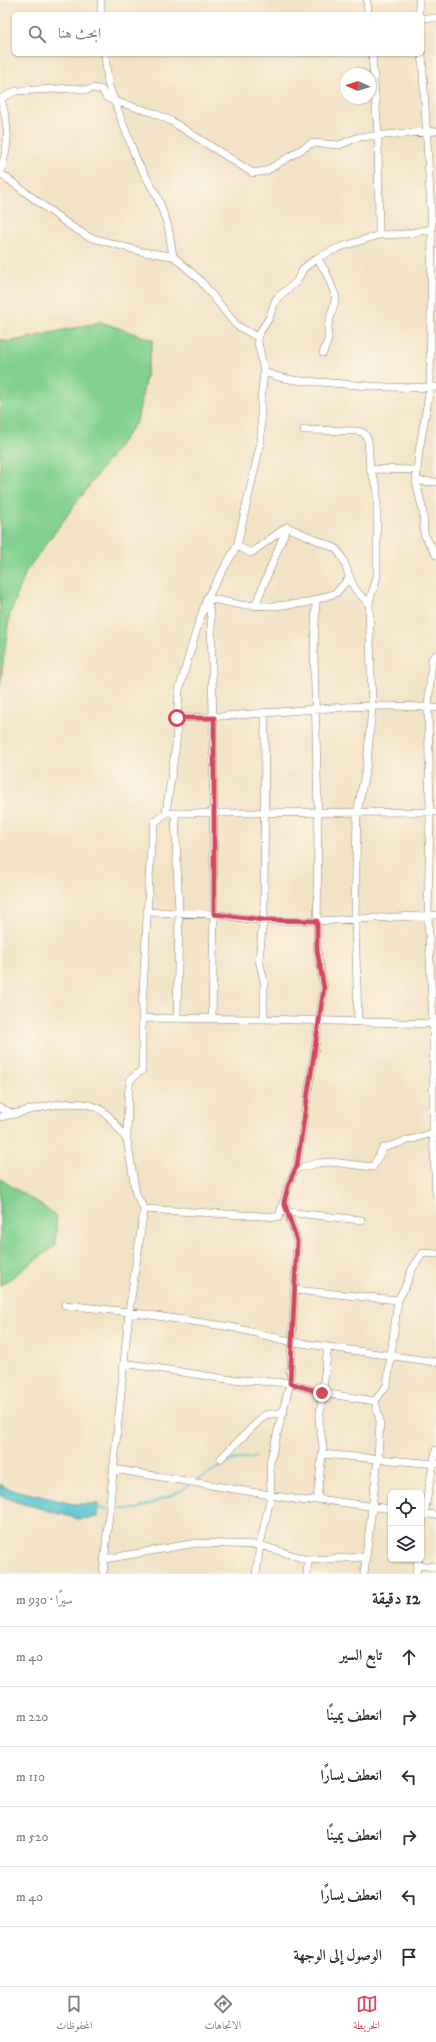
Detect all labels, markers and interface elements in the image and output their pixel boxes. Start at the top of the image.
search box [12,12,424,56]
icon: search [26,23,48,45]
text: ابحث هنا [58,24,101,43]
north arrow [340,68,376,104]
route start [168,709,186,727]
route end [313,1384,331,1402]
map controls [388,1490,424,1562]
button: locate [388,1490,424,1526]
button: layers [388,1526,424,1562]
text: 12 دقيقة [372,1588,420,1610]
text: سيرًا · 930 m [16,1592,73,1608]
text: تابع السير [340,1646,382,1665]
icon: ahead [398,1646,420,1668]
text: 40 m [16,1649,43,1665]
text: انعطف يمينًا [327,1706,382,1725]
icon: right [398,1706,420,1728]
text: 220 m [16,1709,48,1725]
text: انعطف يسارًا [321,1766,382,1785]
icon: left [398,1766,420,1788]
text: 110 m [16,1769,45,1785]
text: انعطف يمينًا [327,1826,382,1845]
icon: right [398,1826,420,1848]
text: 520 m [16,1829,48,1845]
text: انعطف يسارًا [321,1886,382,1905]
icon: left [398,1886,420,1908]
text: 40 m [16,1889,43,1905]
text: الوصول إلى الوجهة [293,1946,382,1965]
icon: arrive [398,1946,420,1968]
tab: المحفوظات [56,1993,92,2036]
tab: الاتجاهات [204,1993,241,2036]
tab: الخريطة [353,1993,380,2036]

